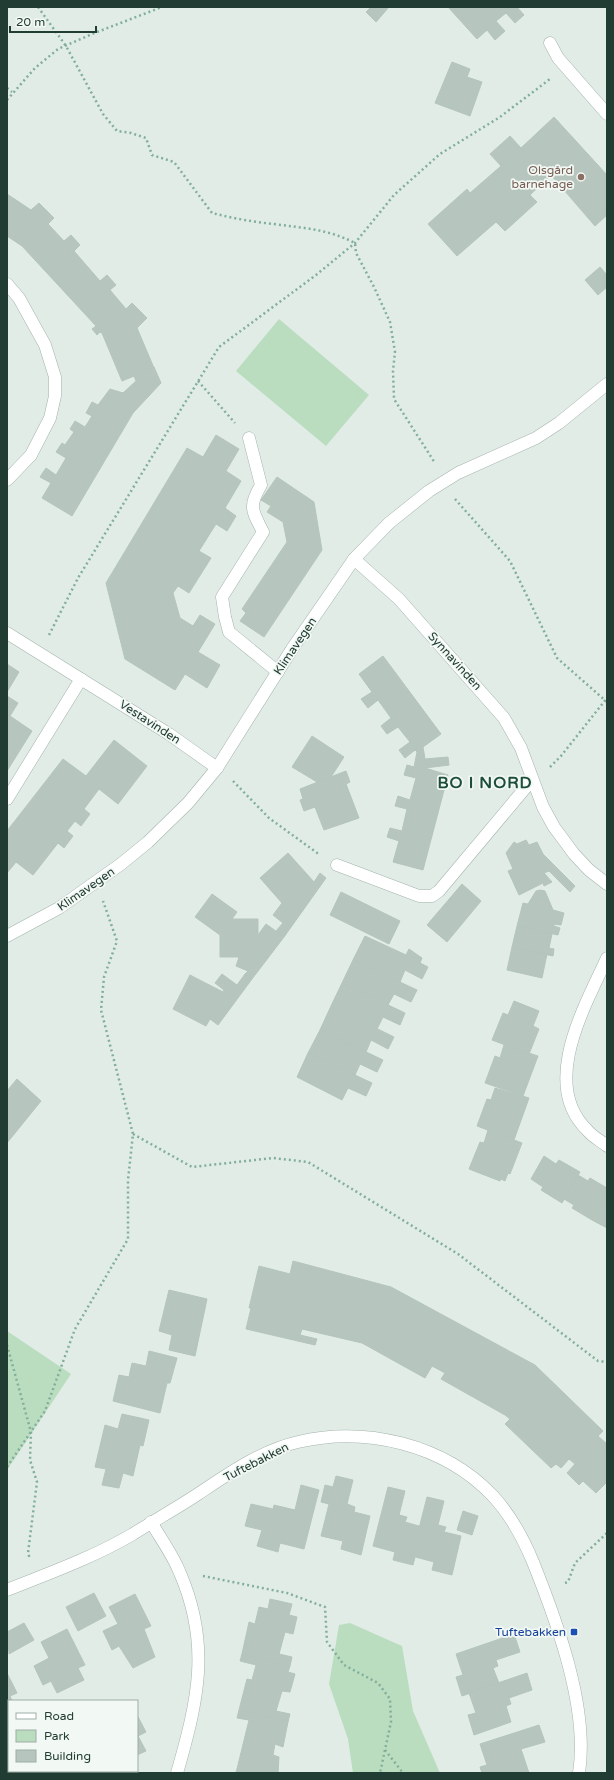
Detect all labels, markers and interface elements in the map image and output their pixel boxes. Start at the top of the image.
scale bar [10,8,96,34]
text: 20 m [16,15,45,29]
place label: Olsgård barnehage [512,163,573,191]
marker: Olsgård barnehage [576,172,586,182]
street label: Klimavegen [271,615,319,677]
street label: Synnavinden [425,629,485,693]
street label: Vestavinden [117,697,183,747]
district label: BO I NORD [437,773,533,793]
street label: Klimavegen [55,864,117,914]
street label: Tuftebakken [221,1440,291,1484]
place label: Tuftebakken [495,1625,566,1639]
marker: Tuftebakken [569,1627,579,1637]
legend [8,1700,138,1772]
text: Road [44,1709,74,1723]
text: Park [44,1729,70,1743]
text: Building [44,1749,91,1763]

